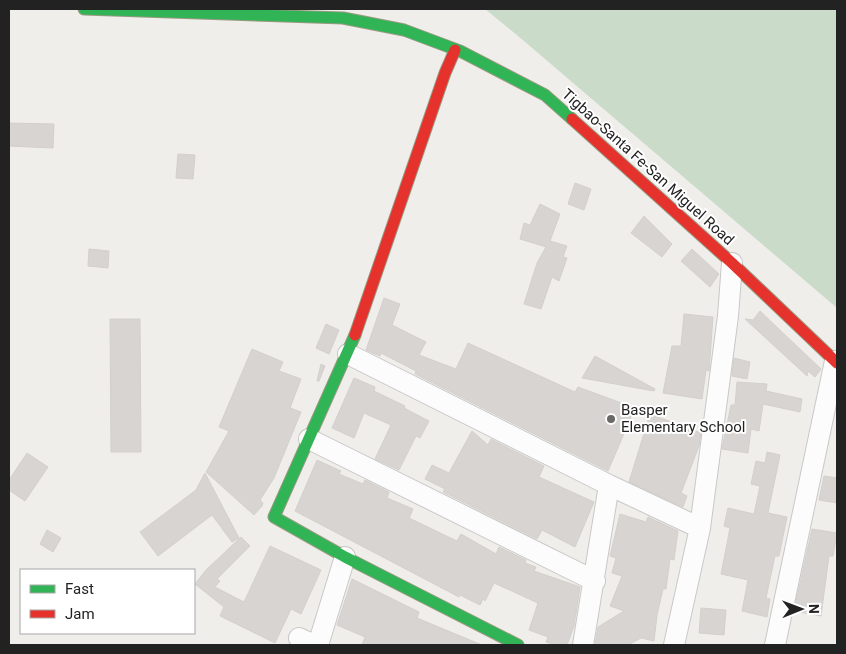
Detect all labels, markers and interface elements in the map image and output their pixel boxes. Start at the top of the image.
street label: Tigbao-Santa Fe-San Miguel Road [558,85,738,249]
place label: Basper Elementary School [621,401,745,436]
marker: Basper Elementary School [605,413,617,425]
legend [20,569,195,634]
text: Fast [65,580,94,598]
north arrow [776,584,826,634]
text: N [806,604,822,614]
text: Jam [65,605,95,623]

